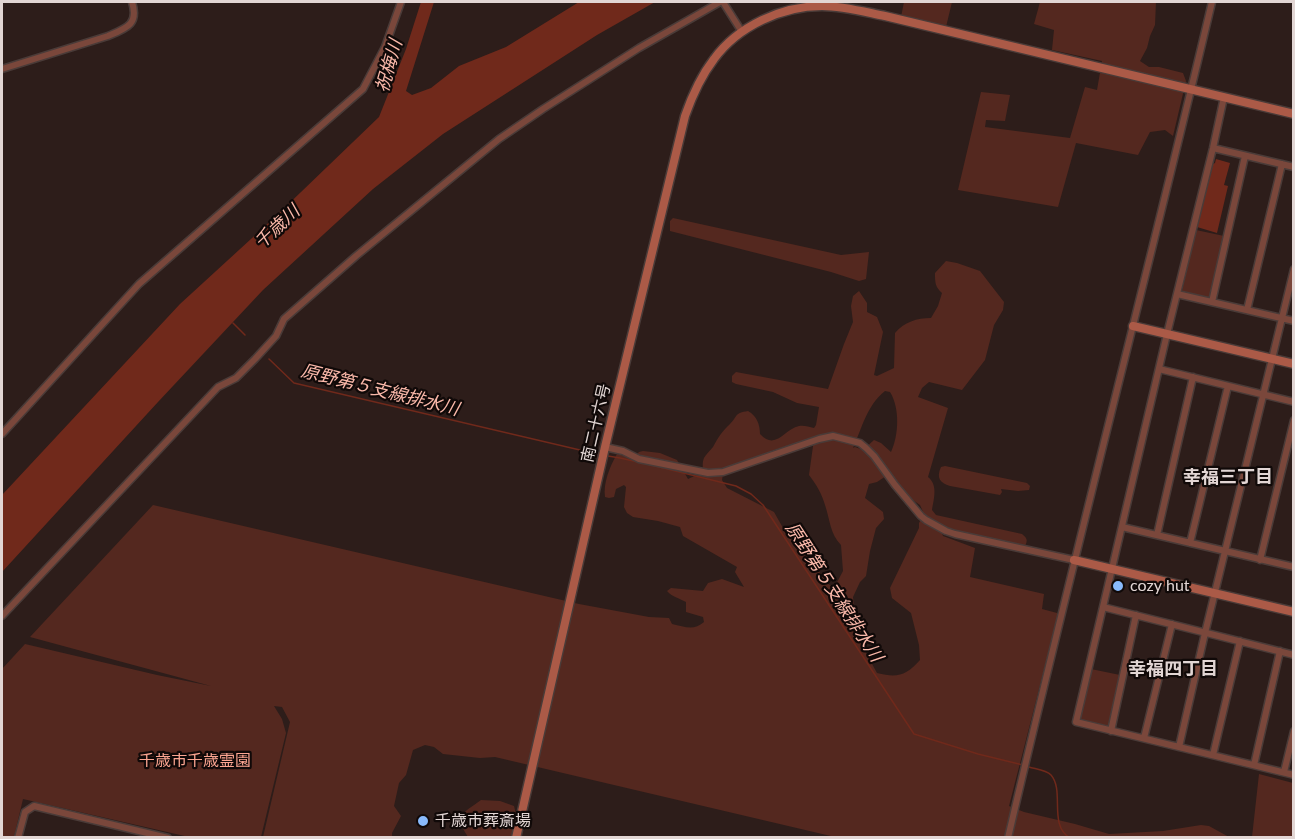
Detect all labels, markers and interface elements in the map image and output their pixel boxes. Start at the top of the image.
water label: 祝梅川 [371,37,407,95]
water label: 千歳川 [250,201,304,253]
water label: 原野第５支線排水川 [299,360,461,420]
street label: 南二十六号 [578,382,614,464]
district label: 幸福三丁目 [1183,466,1273,488]
water label: 原野第５支線排水川 [781,518,887,666]
place label: cozy hut [1130,576,1190,596]
marker: cozy hut [1111,579,1125,593]
district label: 幸福四丁目 [1128,658,1218,680]
park label: 千歳市千歳霊園 [139,751,251,771]
place label: 千歳市葬斎場 [435,811,531,831]
marker: 千歳市葬斎場 [416,814,430,828]

